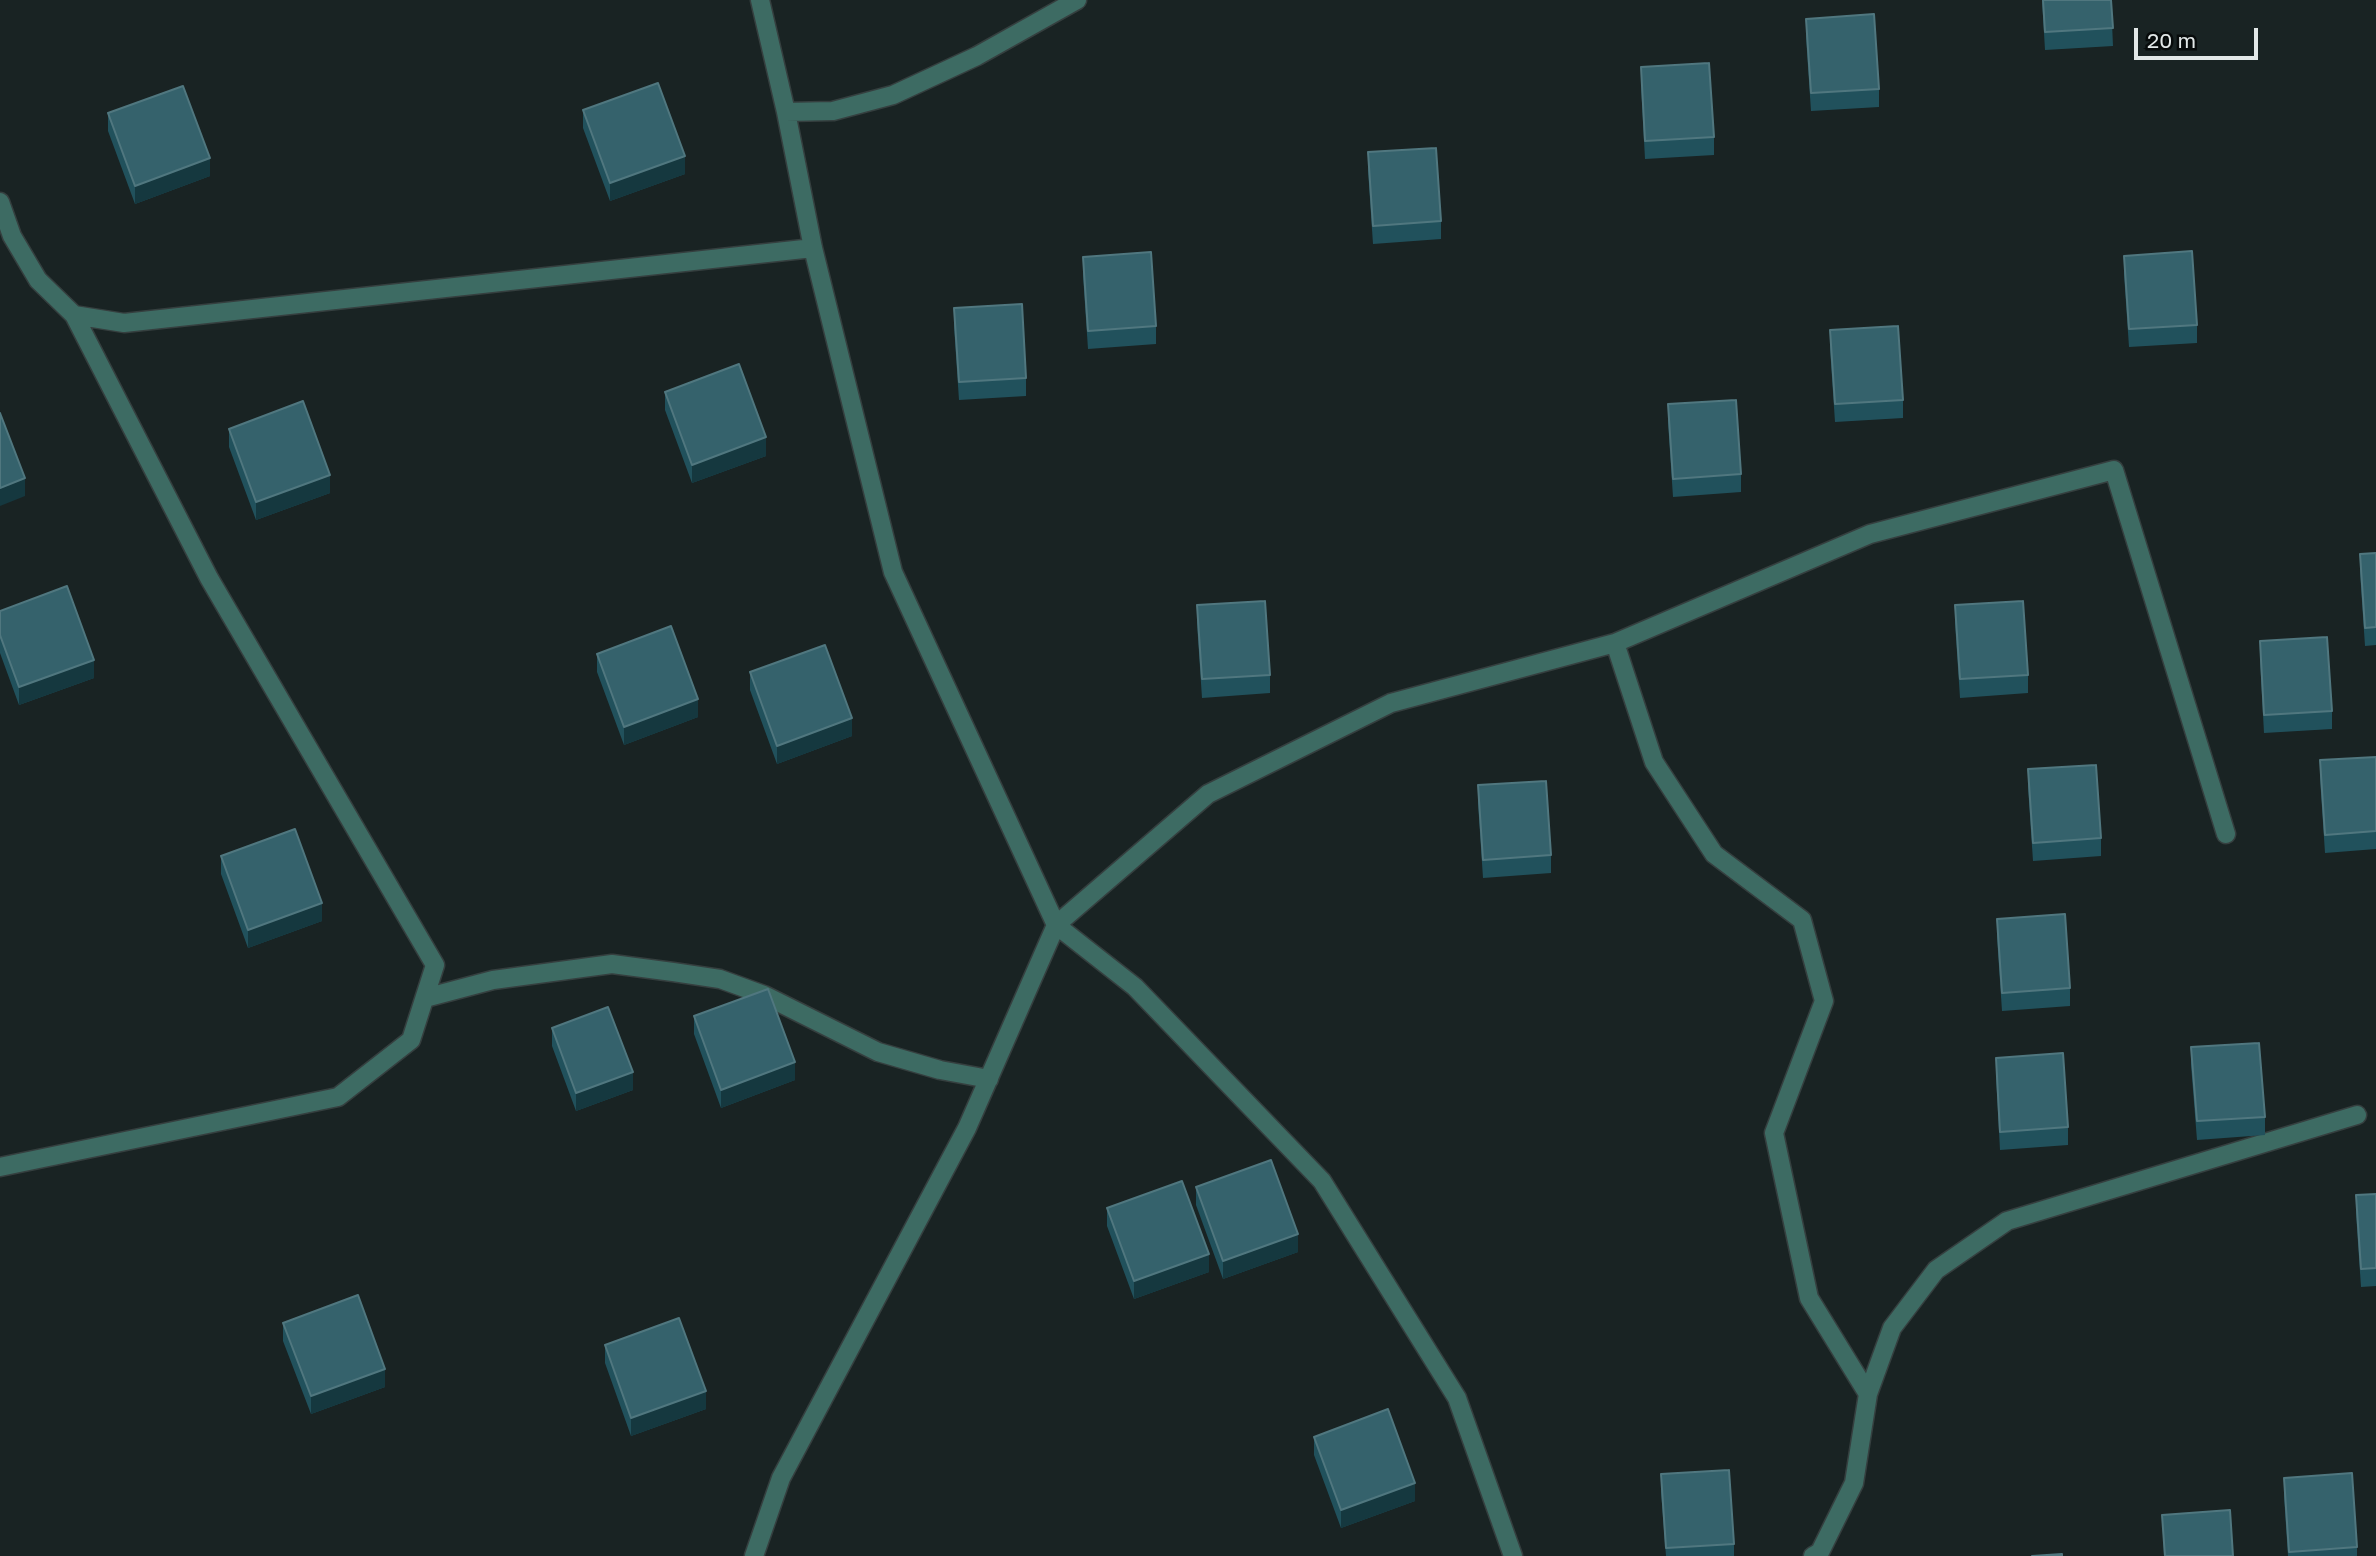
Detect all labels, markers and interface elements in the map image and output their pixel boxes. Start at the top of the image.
scale bar [2138,14,2262,58]
text: 20 m [2147,27,2196,53]

